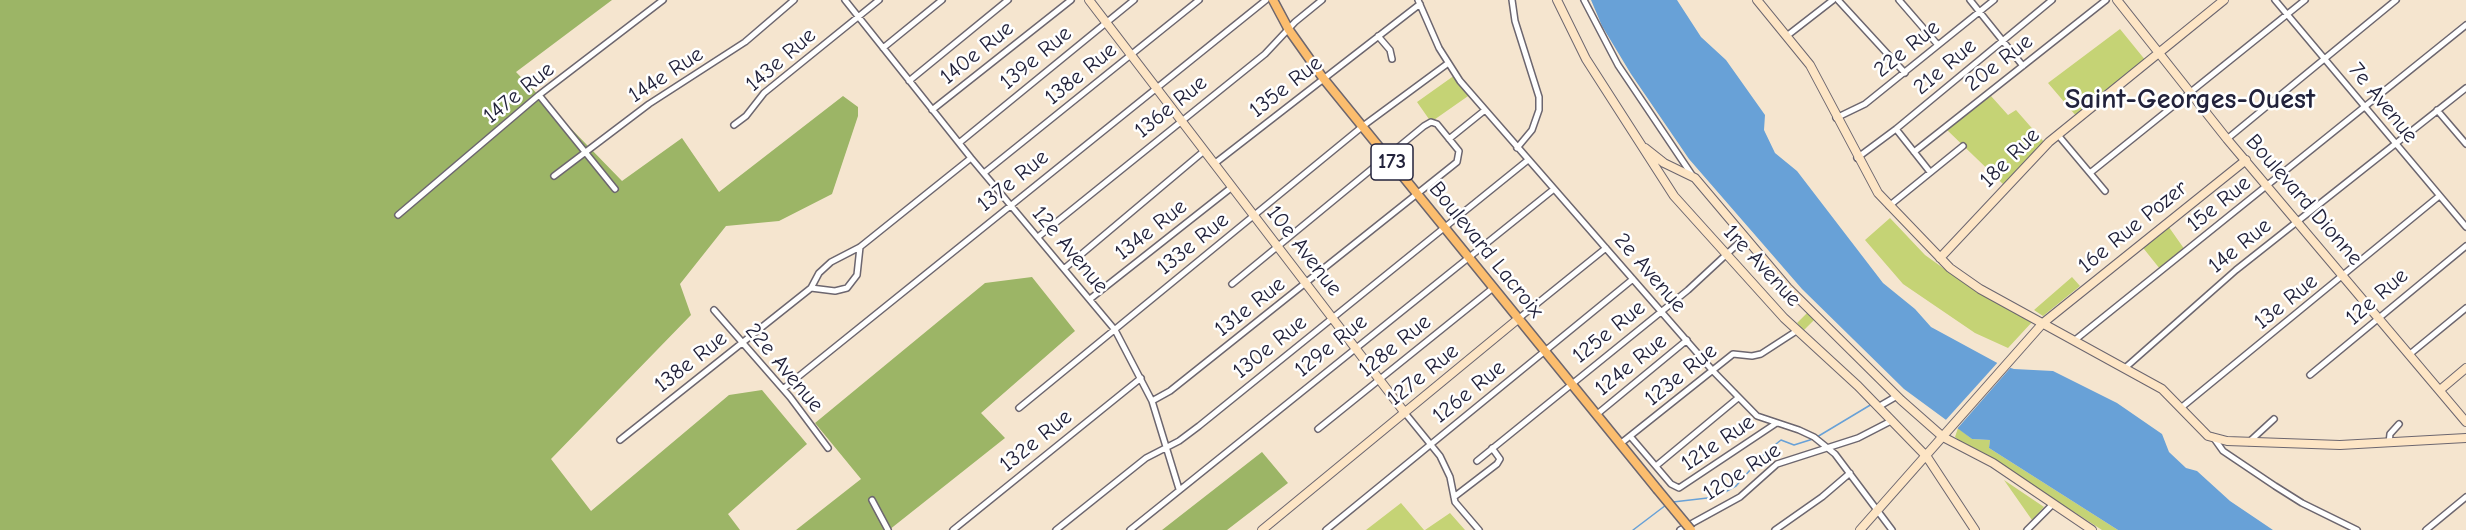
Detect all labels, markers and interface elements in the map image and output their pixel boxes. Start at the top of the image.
street label: 22e Rue [1869,15,1945,83]
street label: 140e Rue [935,16,1019,90]
street label: 139e Rue [995,20,1077,96]
street label: 143e Rue [741,22,821,98]
street label: 20e Rue [1960,28,2038,98]
street label: 21e Rue [1908,33,1982,101]
street label: 138e Rue [1040,37,1122,111]
street label: 144e Rue [624,41,708,109]
street label: 135e Rue [1244,50,1328,124]
street label: 147e Rue [478,56,560,130]
street label: 7e Avenue [2343,57,2423,149]
street label: 136e Rue [1129,70,1213,144]
district label: Saint-Georges-Ouest [2065,83,2315,117]
street label: 18e Rue [1975,123,2045,193]
street label: Boulevard Dionne [2240,129,2368,271]
street label: 137e Rue [972,144,1054,218]
road number: 173 [1371,144,1413,180]
street label: 15e Rue [2182,170,2256,238]
street label: 16e Rue Pozer [2073,175,2193,279]
street label: Boulevard Lacroix [1423,177,1549,323]
street label: 134e Rue [1110,194,1192,266]
street label: 12e Avenue [1026,201,1114,299]
street label: 10e Avenue [1261,201,1347,301]
street label: 133e Rue [1152,207,1234,281]
street label: 14e Rue [2203,213,2277,279]
street label: 1re Avenue [1717,220,1807,312]
street label: 2e Avenue [1608,228,1692,318]
street label: 12e Rue [2340,263,2414,331]
street label: 13e Rue [2249,269,2323,335]
street label: 131e Rue [1209,271,1291,343]
street label: 125e Rue [1567,295,1651,369]
street label: 130e Rue [1228,309,1312,385]
street label: 129e Rue [1289,309,1373,383]
street label: 128e Rue [1354,309,1436,383]
street label: 22e Avenue [739,318,829,418]
street label: 138e Rue [649,325,733,399]
street label: 124e Rue [1590,328,1672,402]
street label: 127e Rue [1382,338,1464,412]
street label: 123e Rue [1640,338,1722,412]
street label: 126e Rue [1427,355,1511,429]
street label: 132e Rue [995,404,1077,478]
street label: 121e Rue [1676,409,1760,477]
street label: 120e Rue [1698,437,1786,507]

